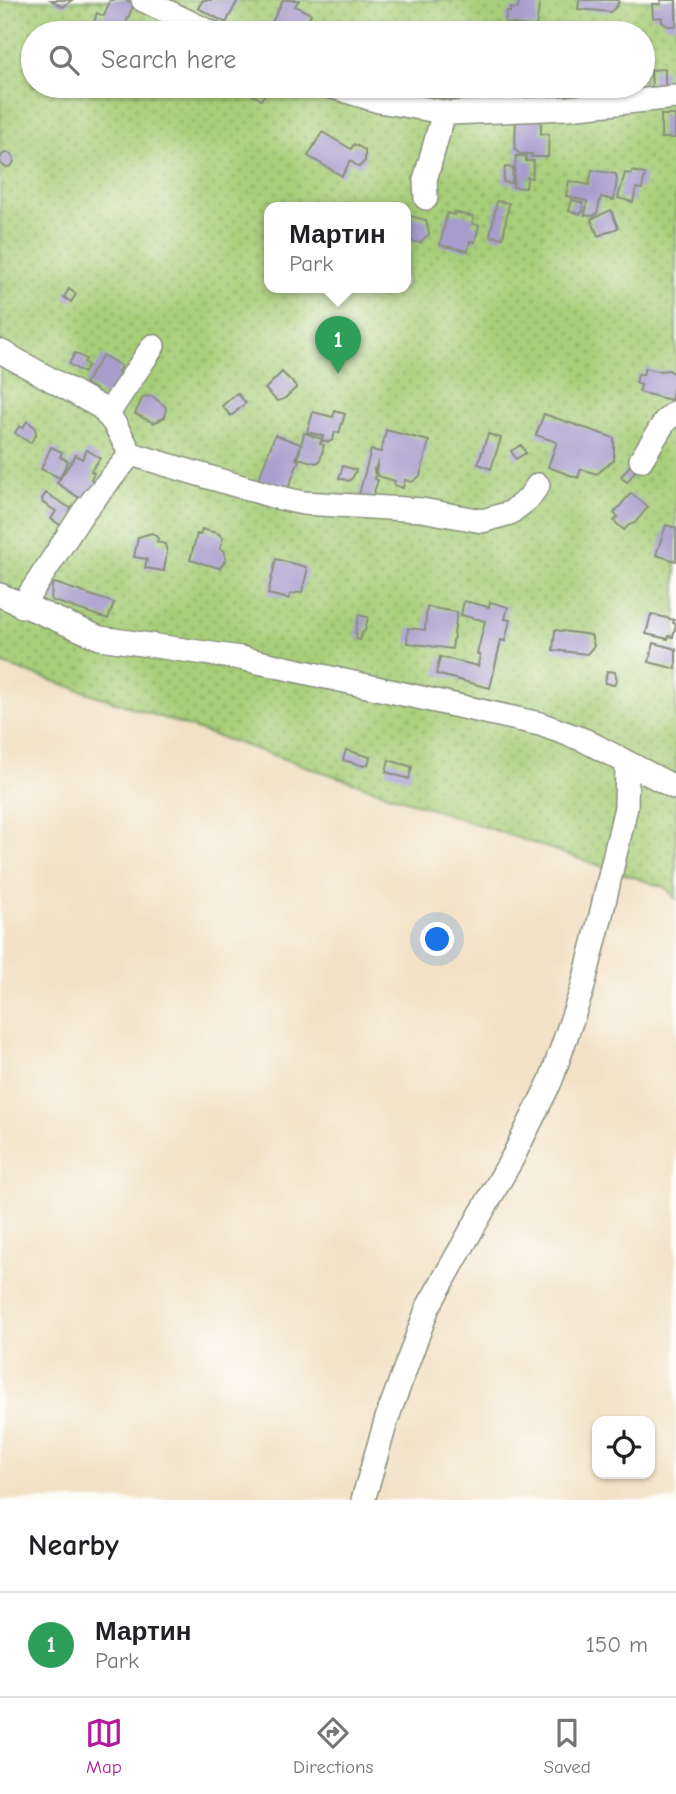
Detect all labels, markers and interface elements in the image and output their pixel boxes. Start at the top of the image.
search box [21,21,655,98]
icon: search [45,41,83,79]
text: Search here [101,45,236,75]
popup [264,202,411,293]
text: Мартин [289,220,386,250]
text: Park [289,250,333,277]
pin: 1 [315,316,361,374]
your location [420,922,454,956]
map controls [592,1416,655,1479]
button: locate [592,1416,655,1479]
text: Nearby [28,1528,119,1563]
text: Мартин [95,1617,191,1647]
text: 1 [46,1631,56,1658]
text: 150 m [586,1631,648,1658]
text: Park [95,1647,139,1674]
tab: Map [85,1714,123,1778]
tab: Directions [293,1714,373,1778]
tab: Saved [544,1714,591,1778]

